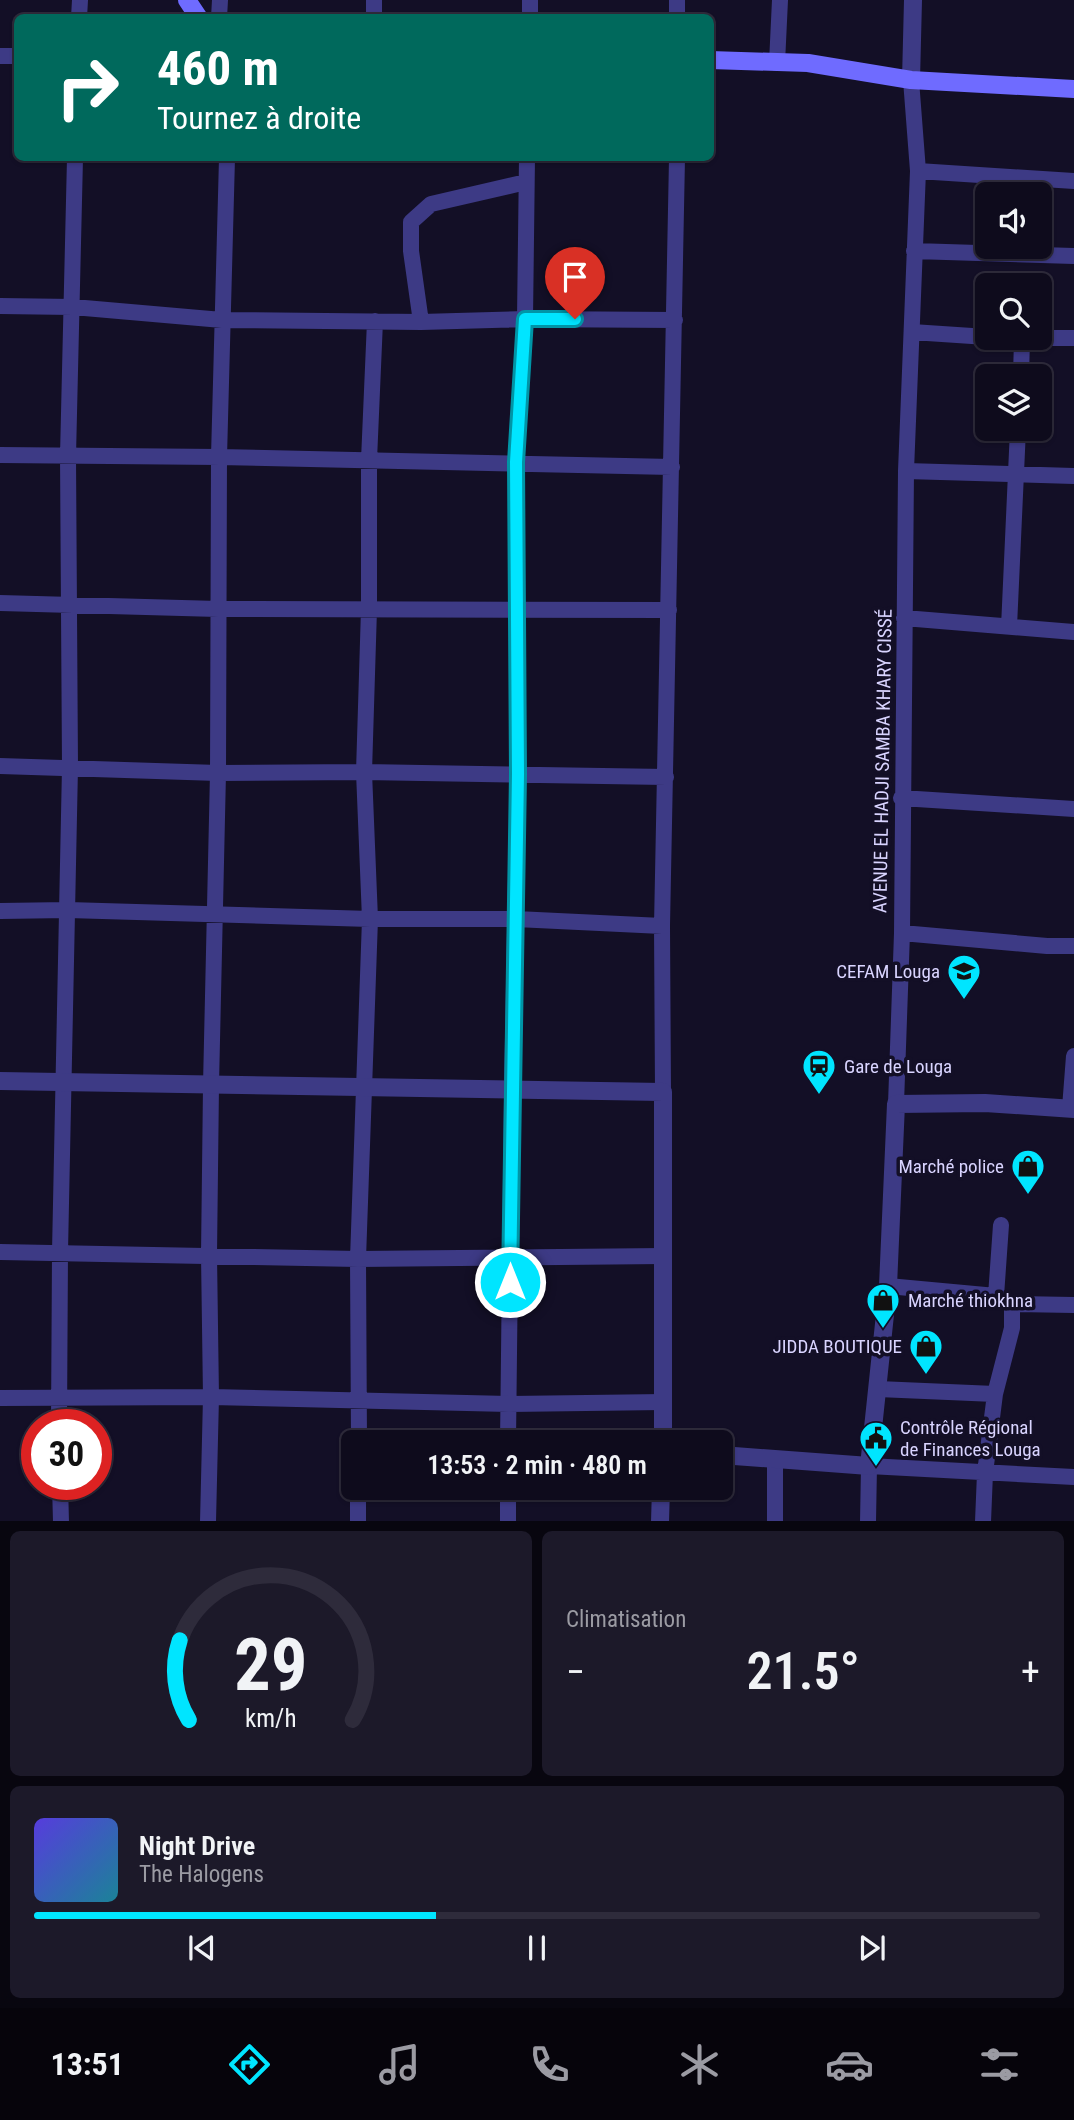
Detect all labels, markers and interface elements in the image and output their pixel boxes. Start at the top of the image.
text: 460 m [157,40,279,97]
icon: right [42,42,133,133]
text: Tournez à droite [157,99,361,137]
map controls [975,182,1052,441]
button: sound [975,182,1052,259]
pin [545,247,605,319]
icon: arrive [556,258,594,296]
button: search [975,273,1052,350]
button: layers [975,364,1052,441]
street label: AVENUE EL HADJI SAMBA KHARY CISSÉ [868,609,897,913]
school or university icon: CEFAM Louga [945,952,983,1001]
place label: CEFAM Louga [836,960,940,983]
station icon: Gare de Louga [800,1047,838,1096]
place label: Gare de Louga [844,1055,952,1078]
shop icon: Marché police [1009,1147,1047,1196]
place label: Marché police [898,1155,1004,1178]
position arrow [473,1245,547,1319]
shop icon: Marché thiokhna [864,1281,902,1330]
place label: Marché thiokhna [908,1289,1033,1312]
shop icon: JIDDA BOUTIQUE [907,1327,945,1376]
place label: JIDDA BOUTIQUE [773,1335,902,1358]
speed limit sign: 30 [21,1409,112,1500]
place label: Contrôle Régional de Finances Louga [900,1416,1041,1461]
public building icon: Contrôle Régional de Finances Louga [857,1419,895,1468]
text: 13:53 · 2 min · 480 m [427,1450,647,1480]
text: Climatisation [566,1606,686,1633]
text: 29 [234,1622,308,1708]
text: 21.5° [746,1641,860,1702]
text: − [566,1650,585,1694]
text: + [1021,1650,1040,1694]
text: km/h [245,1703,297,1732]
text: Night Drive [139,1831,255,1861]
text: The Halogens [139,1861,264,1888]
icon: previous [183,1929,221,1967]
icon: pause [518,1929,556,1967]
icon: next [853,1929,891,1967]
icon: directions [225,2040,274,2089]
icon: music [375,2040,424,2089]
icon: phone [525,2040,574,2089]
icon: climate [675,2040,724,2089]
icon: car [825,2040,874,2089]
icon: filters [975,2040,1024,2089]
text: 13:51 [50,2045,124,2083]

